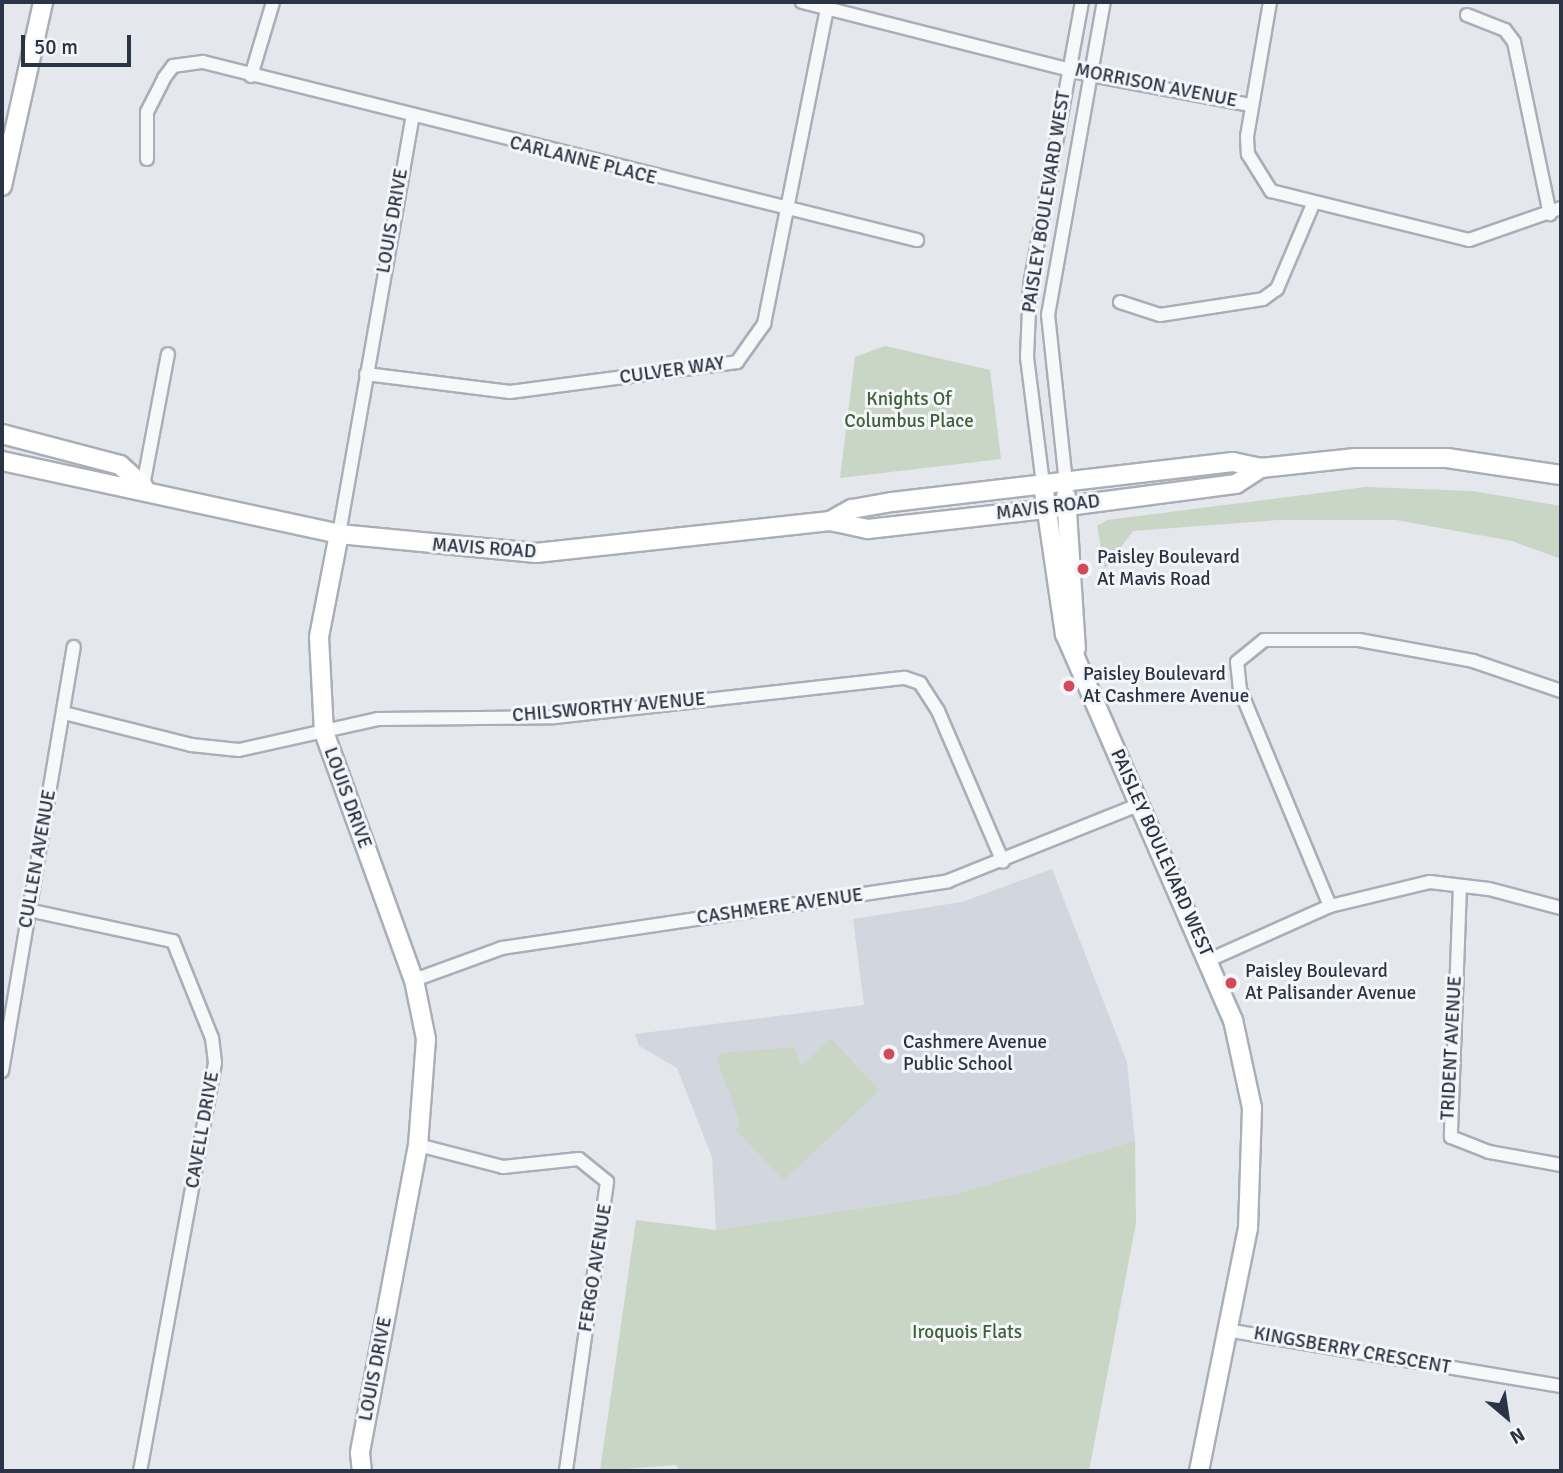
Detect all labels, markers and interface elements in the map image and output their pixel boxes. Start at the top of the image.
scale bar [24,21,135,65]
text: 50 m [34,34,78,60]
street label: MORRISON AVENUE [1073,59,1239,113]
street label: PAISLEY BOULEVARD WEST [1018,89,1076,315]
street label: CARLANNE PLACE [507,132,659,190]
street label: LOUIS DRIVE [373,167,413,275]
street label: CULVER WAY [618,352,726,390]
park label: Knights Of Columbus Place [844,389,974,433]
street label: MAVIS ROAD [995,490,1101,526]
street label: MAVIS ROAD [431,534,537,564]
place label: Paisley Boulevard At Mavis Road [1097,547,1240,591]
marker: Paisley Boulevard At Mavis Road [1075,561,1091,577]
place label: Paisley Boulevard At Cashmere Avenue [1083,664,1249,708]
marker: Paisley Boulevard At Cashmere Avenue [1061,678,1077,694]
street label: CHILSWORTHY AVENUE [511,688,707,728]
street label: LOUIS DRIVE [318,744,376,852]
street label: PAISLEY BOULEVARD WEST [1105,746,1217,960]
street label: CULLEN AVENUE [15,788,61,930]
street label: CASHMERE AVENUE [695,884,865,930]
place label: Paisley Boulevard At Palisander Avenue [1245,961,1416,1005]
marker: Paisley Boulevard At Palisander Avenue [1223,975,1239,991]
street label: TRIDENT AVENUE [1437,975,1467,1121]
place label: Cashmere Avenue Public School [903,1032,1047,1076]
marker: Cashmere Avenue Public School [881,1046,897,1062]
street label: CAVELL DRIVE [181,1070,225,1190]
street label: FERGO AVENUE [575,1202,617,1334]
street label: LOUIS DRIVE [355,1315,397,1423]
park label: Iroquois Flats [912,1322,1022,1344]
street label: KINGSBERRY CRESCENT [1252,1322,1452,1380]
north arrow [1472,1382,1542,1452]
text: N [1506,1422,1529,1449]

